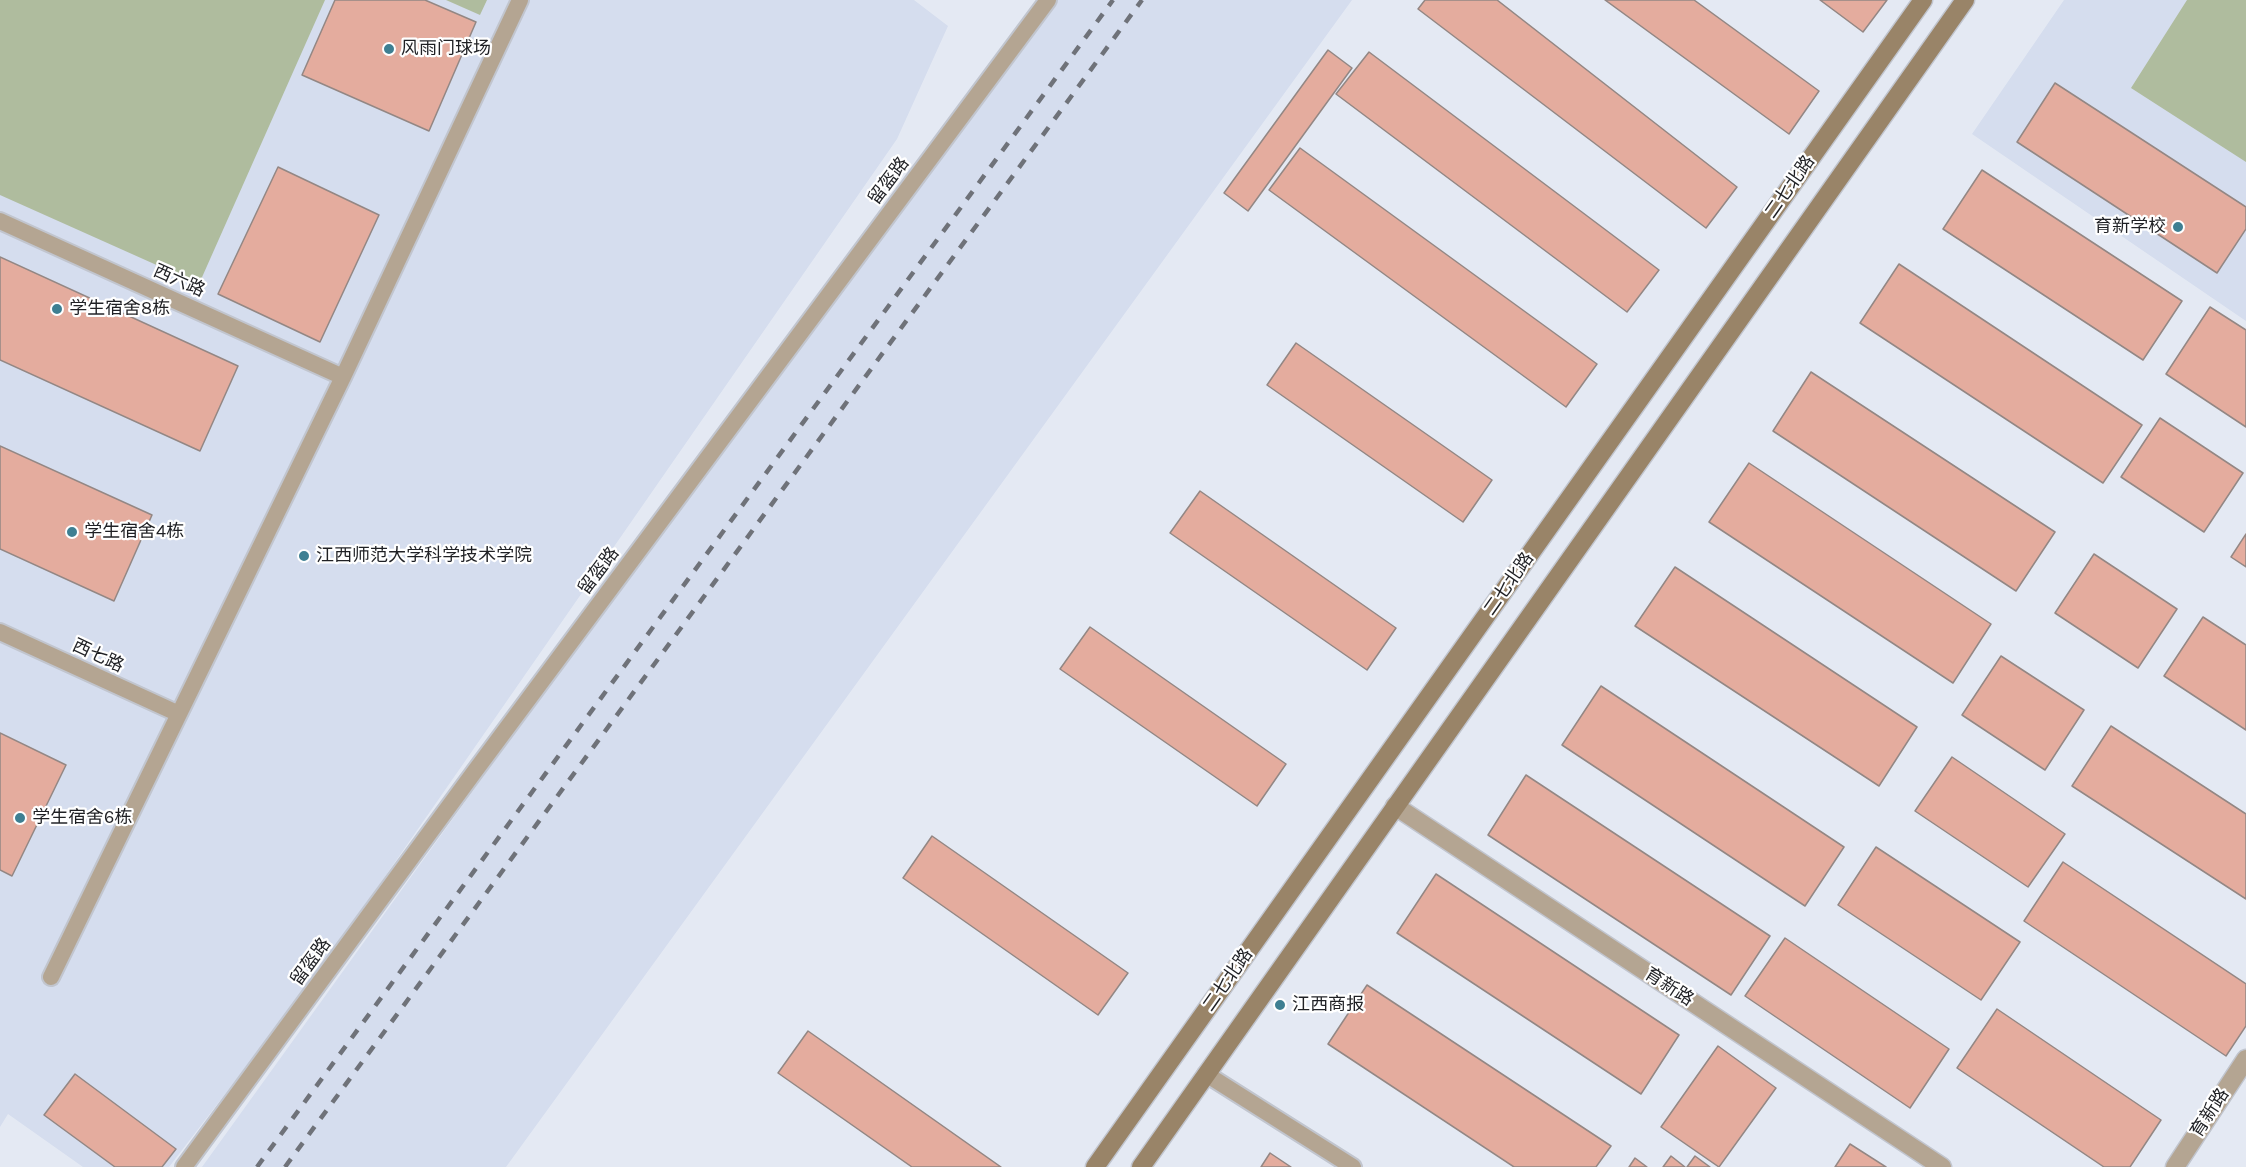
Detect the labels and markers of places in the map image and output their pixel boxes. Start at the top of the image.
place label: 风雨门球场 [401,38,491,60]
marker: 风雨门球场 [382,42,396,56]
place label: 育新学校 [2094,216,2166,238]
marker: 育新学校 [2171,220,2185,234]
place label: 学生宿舍8栋 [69,298,170,320]
marker: 学生宿舍8栋 [50,302,64,316]
place label: 学生宿舍4栋 [84,521,184,543]
marker: 学生宿舍4栋 [65,525,79,539]
place label: 江西师范大学科学技术学院 [316,545,532,567]
marker: 江西师范大学科学技术学院 [297,549,311,563]
place label: 学生宿舍6栋 [32,807,132,829]
marker: 学生宿舍6栋 [13,811,27,825]
place label: 江西商报 [1292,994,1364,1016]
marker: 江西商报 [1273,998,1287,1012]

